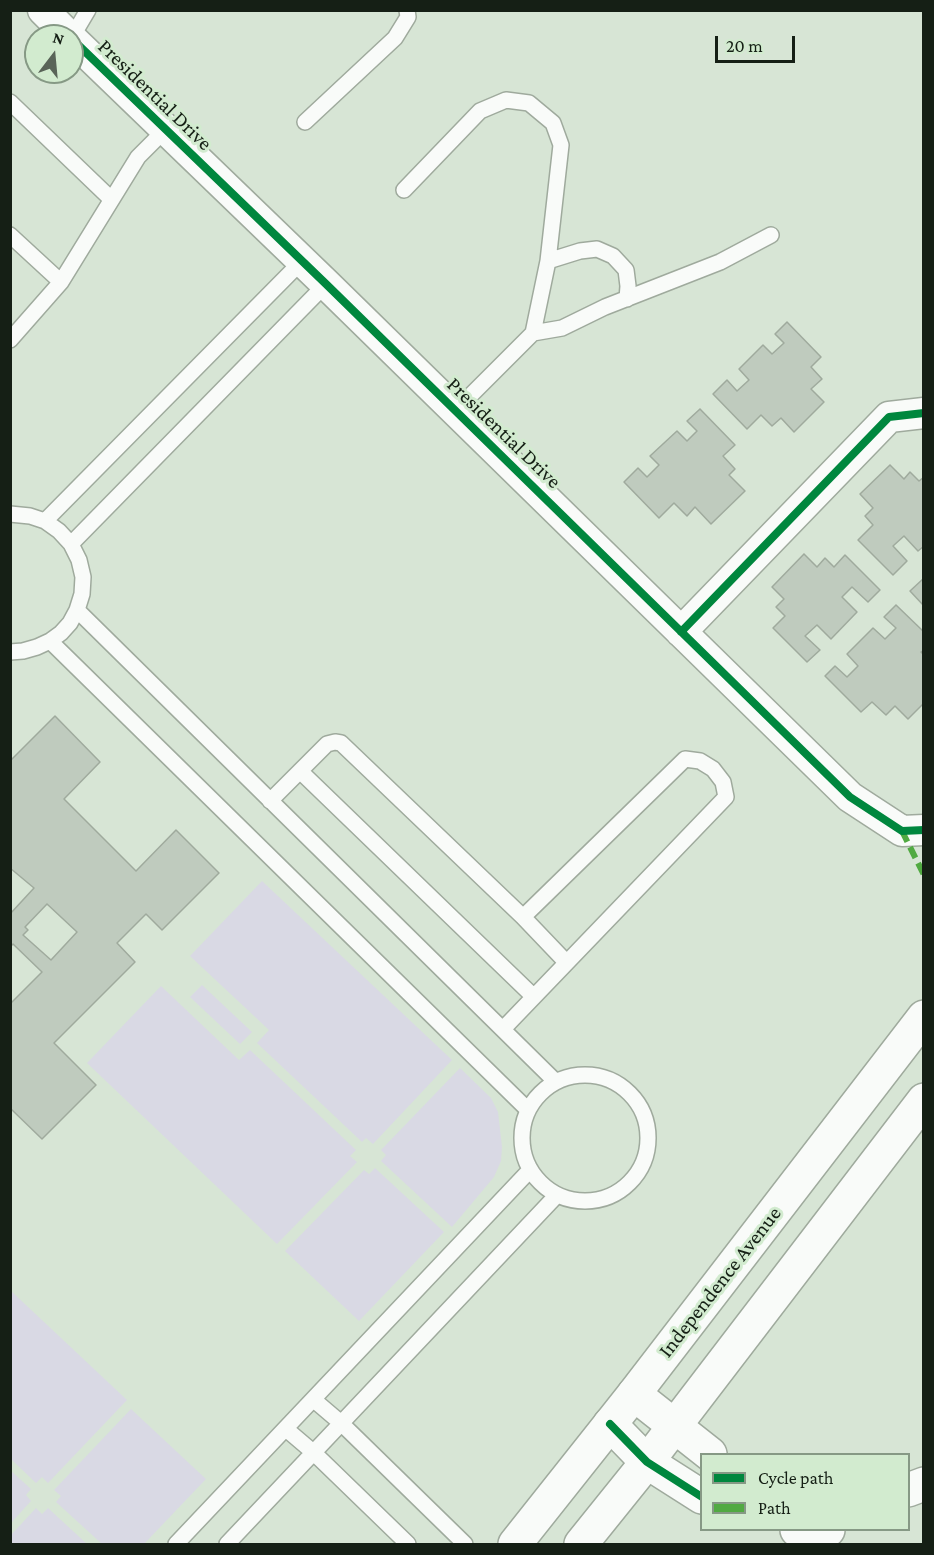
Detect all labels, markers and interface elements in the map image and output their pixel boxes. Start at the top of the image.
north arrow [24,24,84,84]
scale bar [718,24,798,62]
text: N [51,28,66,48]
street label: Presidential Drive [93,34,217,156]
text: 20 m [726,36,763,56]
street label: Presidential Drive [442,372,566,494]
street label: Independence Avenue [653,1201,787,1363]
legend [700,1453,910,1531]
text: Cycle path [758,1468,833,1488]
text: Path [758,1498,791,1518]

